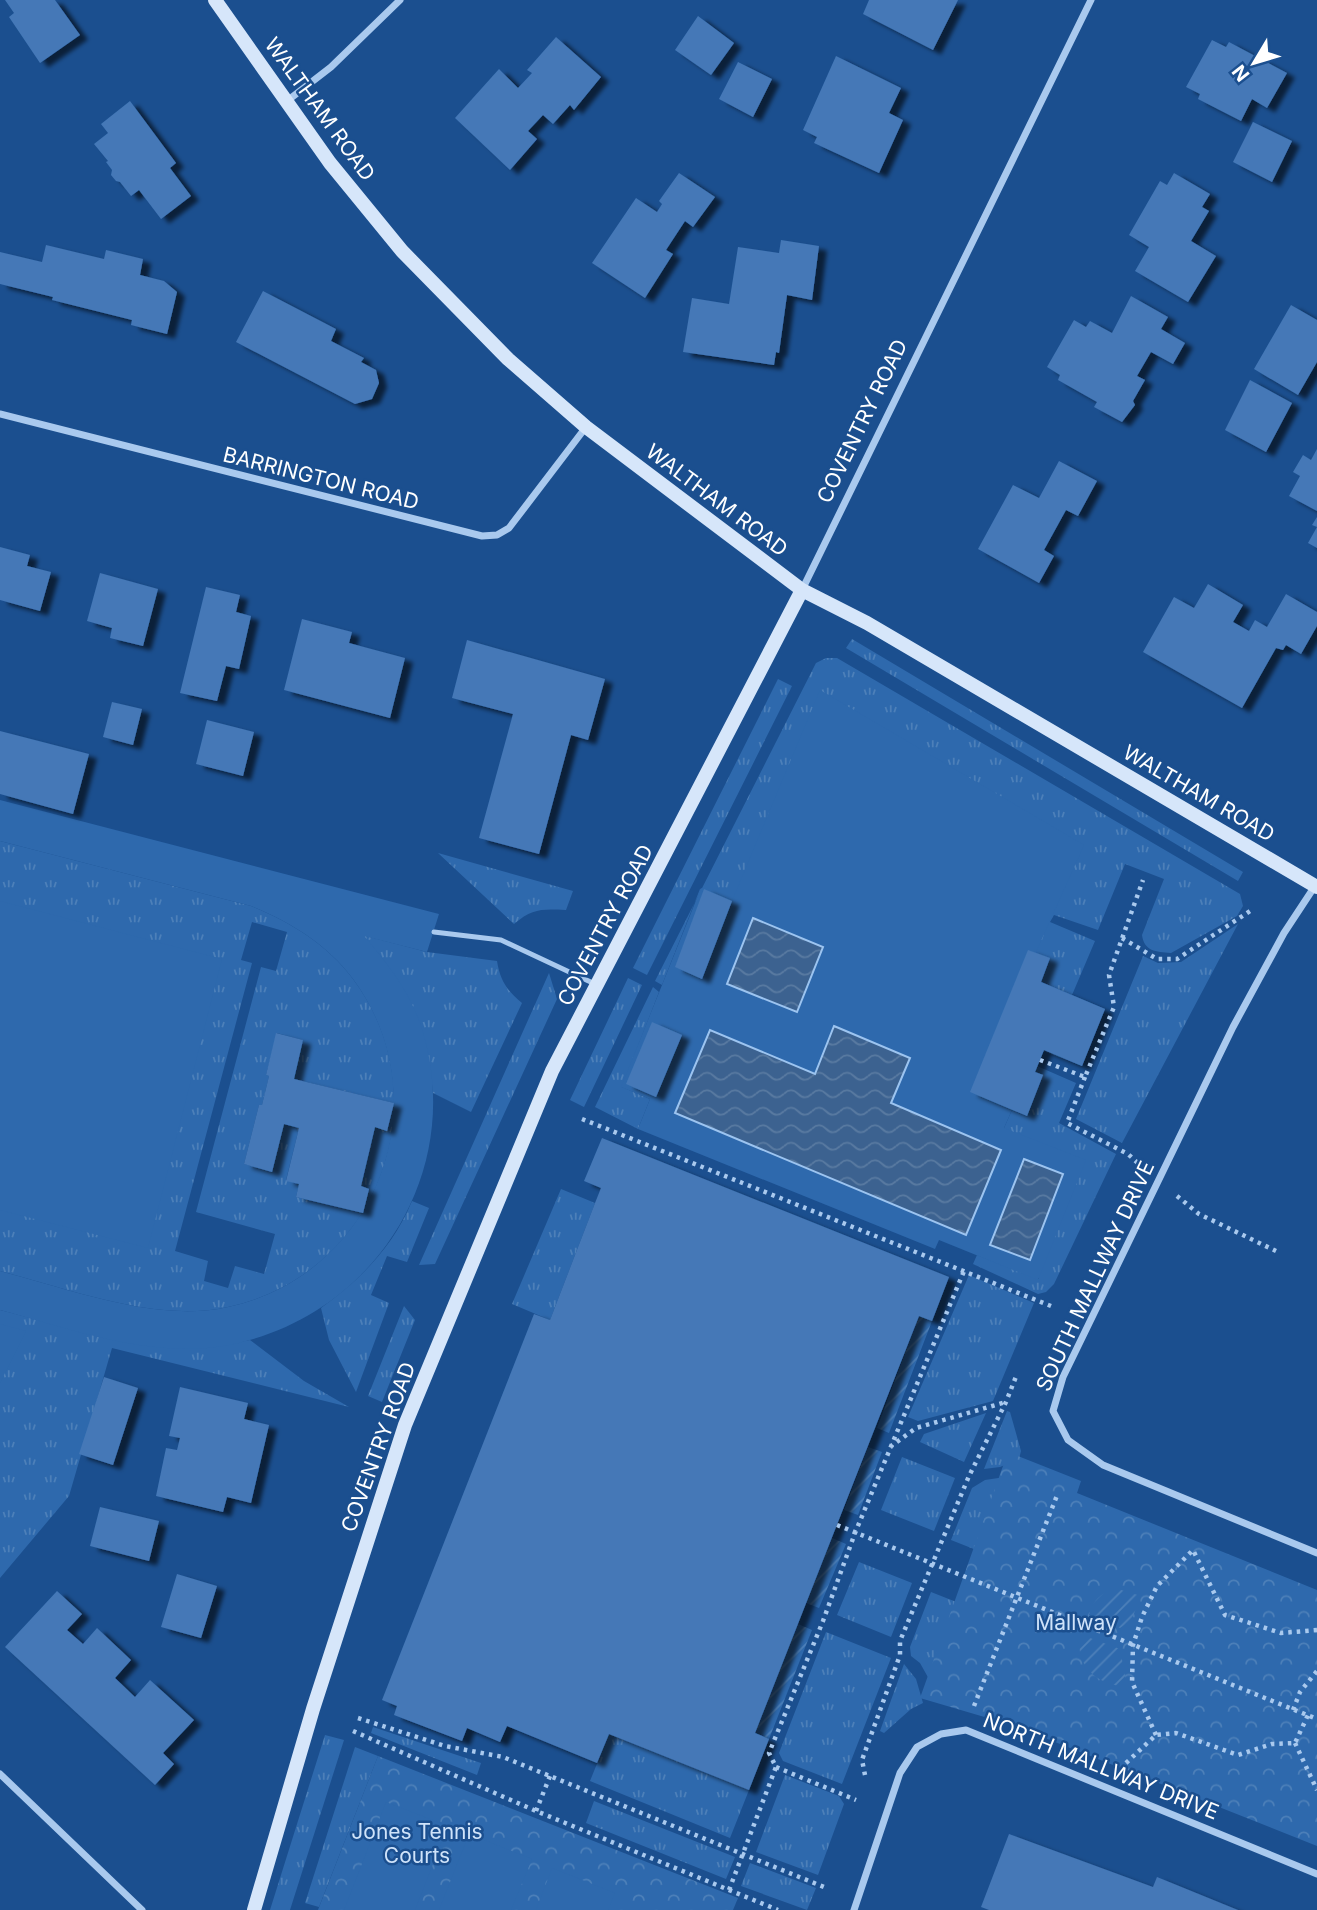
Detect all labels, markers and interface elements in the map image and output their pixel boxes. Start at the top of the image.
north arrow [1219,28,1289,98]
street label: WALTHAM ROAD [260,33,380,185]
text: N [1227,60,1255,86]
street label: COVENTRY ROAD [812,335,912,507]
street label: WALTHAM ROAD [641,439,793,561]
street label: BARRINGTON ROAD [220,442,422,514]
street label: WALTHAM ROAD [1119,739,1279,847]
street label: COVENTRY ROAD [552,840,658,1010]
street label: SOUTH MALLWAY DRIVE [1031,1157,1159,1395]
street label: COVENTRY ROAD [336,1359,420,1535]
park label: Mallway [1035,1610,1117,1635]
street label: NORTH MALLWAY DRIVE [980,1707,1222,1825]
park label: Jones Tennis Courts [351,1819,483,1868]

